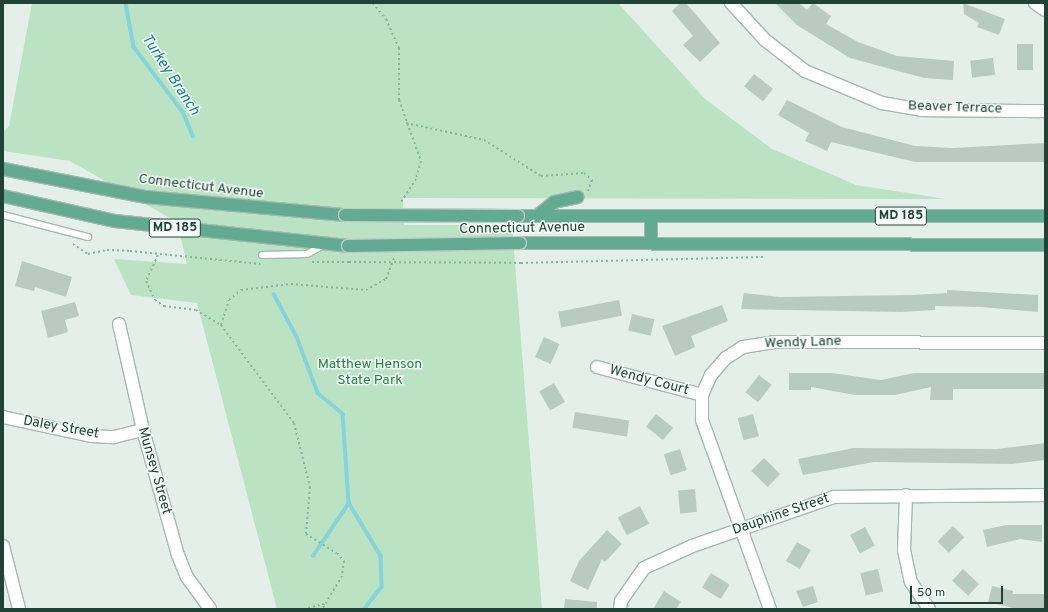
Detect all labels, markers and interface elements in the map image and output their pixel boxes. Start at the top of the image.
water label: Turkey Branch [137,31,203,119]
street label: Beaver Terrace [907,98,1003,118]
street label: Connecticut Avenue [137,171,265,203]
road number: MD 185 [874,205,928,227]
road number: MD 185 [148,217,202,239]
street label: Connecticut Avenue [459,219,585,239]
street label: Wendy Lane [764,333,842,353]
park label: Matthew Henson State Park [318,357,422,390]
street label: Wendy Court [607,362,691,400]
street label: Daley Street [22,413,100,443]
street label: Munsey Street [134,425,174,517]
street label: Dauphine Street [730,491,832,539]
scale bar [912,578,1005,604]
text: 50 m [917,585,945,601]

